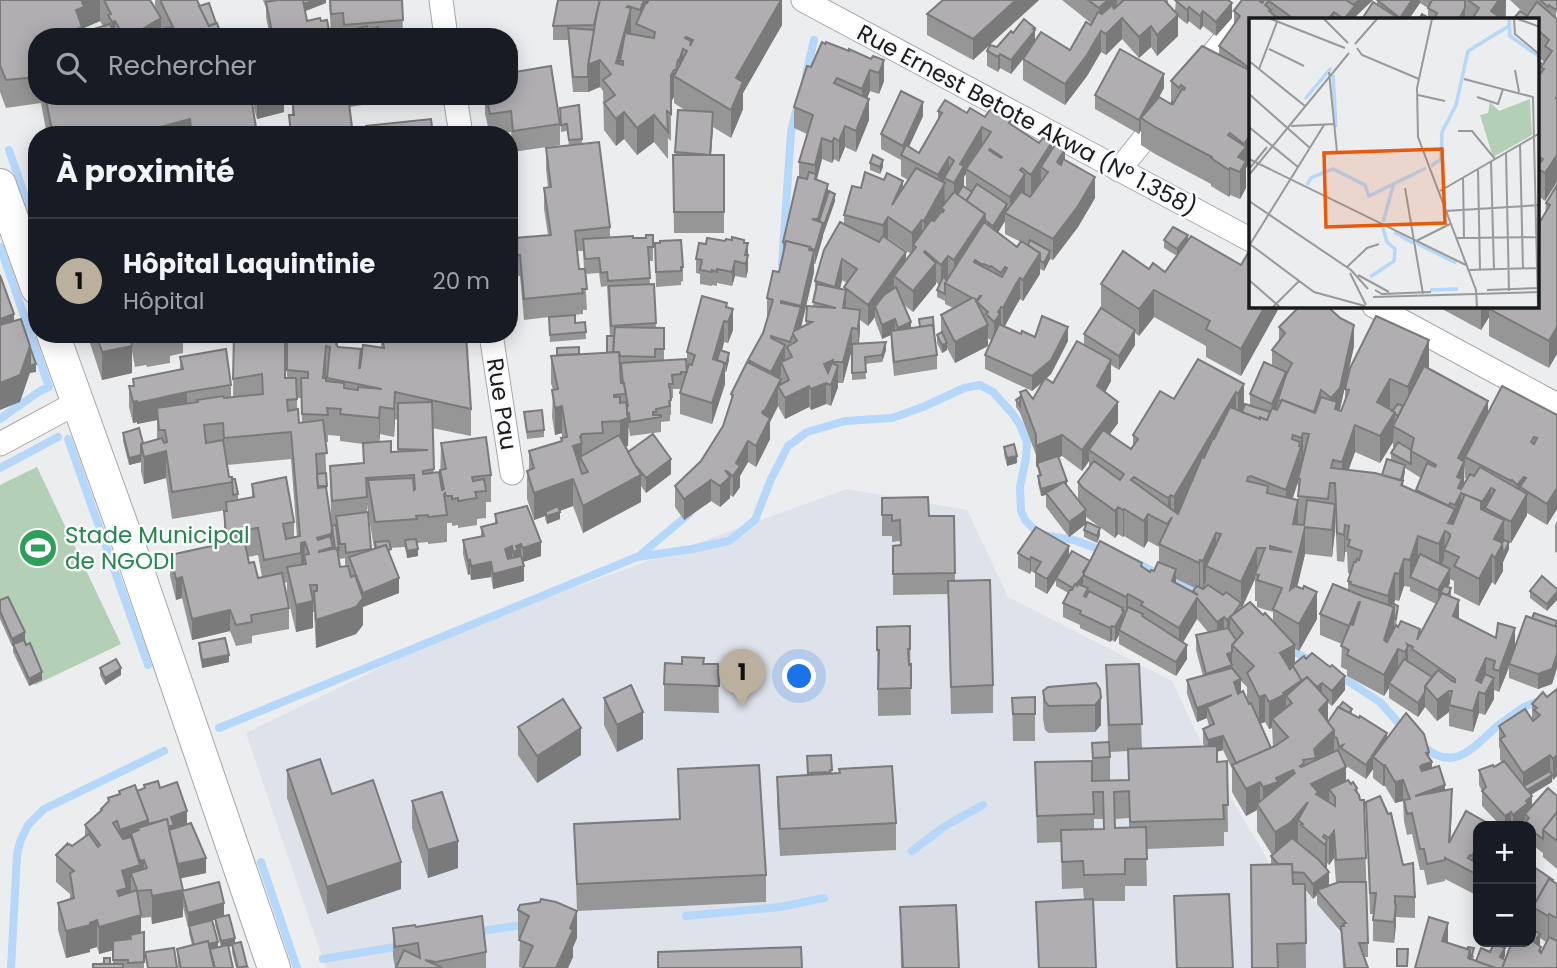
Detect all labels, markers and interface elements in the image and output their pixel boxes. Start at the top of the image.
street label: Rue Ernest Betote Akwa (N° 1.358) [852,17,1202,223]
inset map [1249,18,1540,308]
search box [28,28,518,105]
icon: search [52,48,90,86]
text: Rechercher [108,48,256,84]
text: À proximité [56,150,235,193]
text: Hôpital Laquintinie [123,246,375,282]
text: 1 [75,265,83,297]
text: 20 m [432,265,490,297]
text: Hôpital [123,285,204,317]
street label: Rue Pau [479,356,525,452]
place label: Stade Municipal de NGODI [65,519,250,577]
sports icon: Stade Municipal de NGODI [17,527,59,569]
pin: 1 [719,649,765,707]
your location [782,659,816,693]
map controls [1473,821,1536,947]
button: + [1473,821,1536,884]
button: − [1473,884,1536,947]

